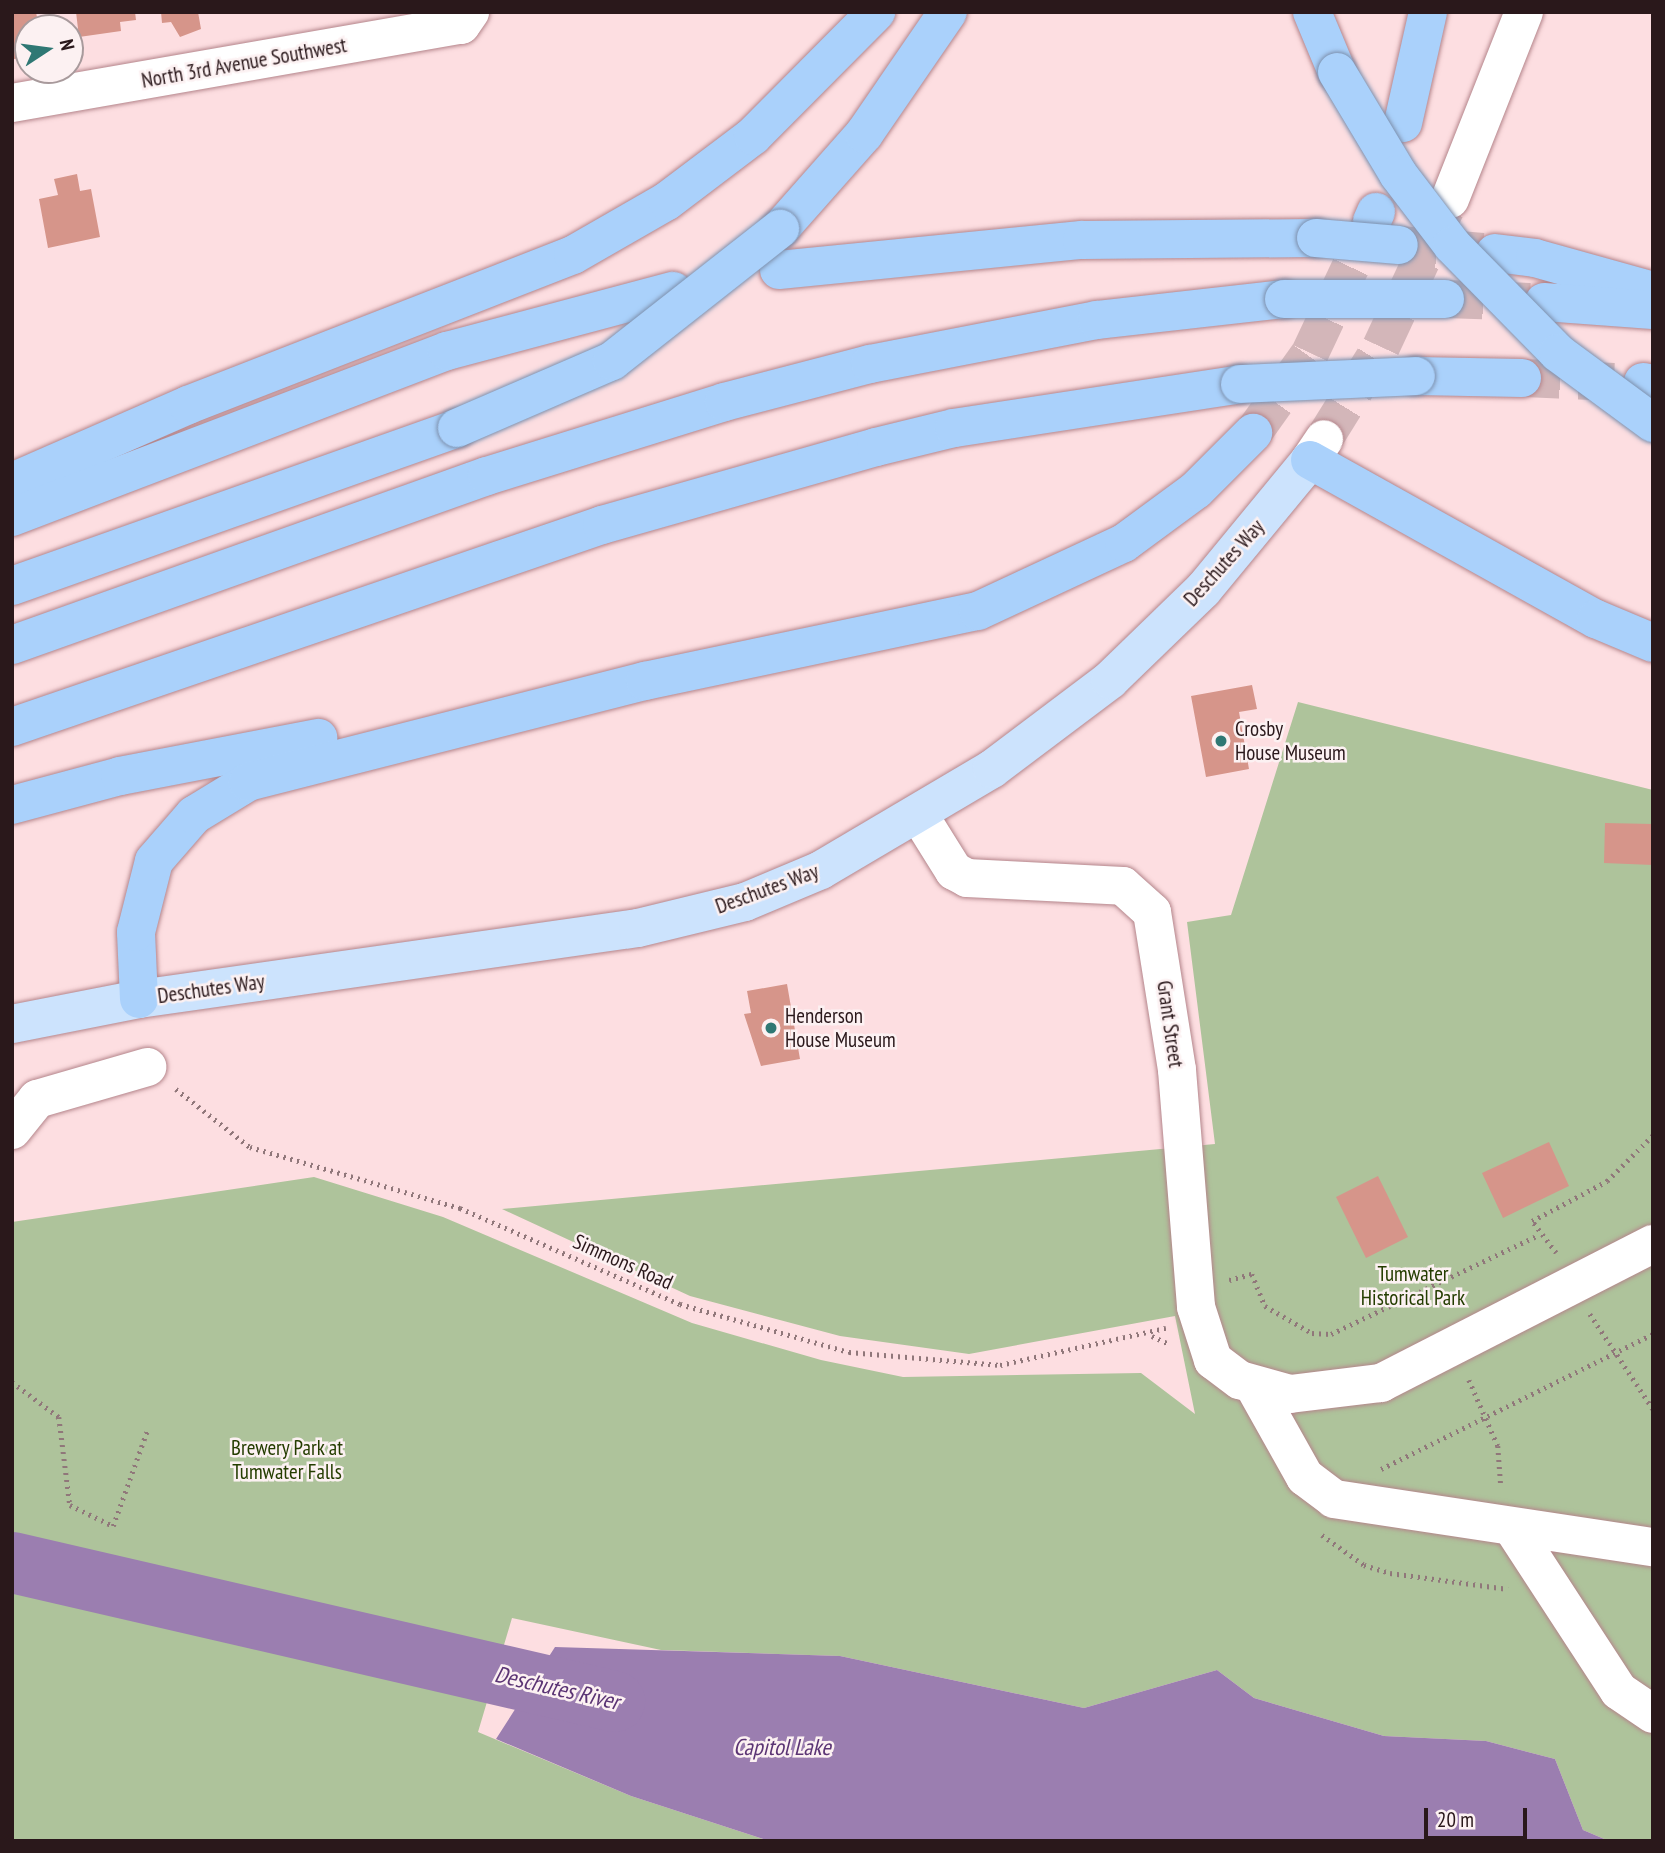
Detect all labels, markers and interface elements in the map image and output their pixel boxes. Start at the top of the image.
north arrow [14,14,84,84]
street label: North 3rd Avenue Southwest [139,33,349,93]
text: N [55,37,80,52]
street label: Deschutes Way [1178,514,1270,612]
place label: Crosby House Museum [1235,716,1346,766]
marker: Crosby House Museum [1213,733,1229,749]
street label: Deschutes Way [712,859,822,919]
street label: Deschutes Way [156,969,266,1009]
street label: Grant Street [1151,979,1189,1069]
place label: Henderson House Museum [785,1003,896,1053]
marker: Henderson House Museum [763,1020,779,1036]
street label: Simmons Road [569,1229,677,1295]
park label: Tumwater Historical Park [1361,1261,1465,1311]
park label: Brewery Park at Tumwater Falls [231,1435,343,1485]
water label: Deschutes River [492,1660,622,1716]
water label: Capitol Lake [733,1733,831,1761]
scale bar [1427,1794,1530,1838]
text: 20 m [1437,1806,1474,1833]

